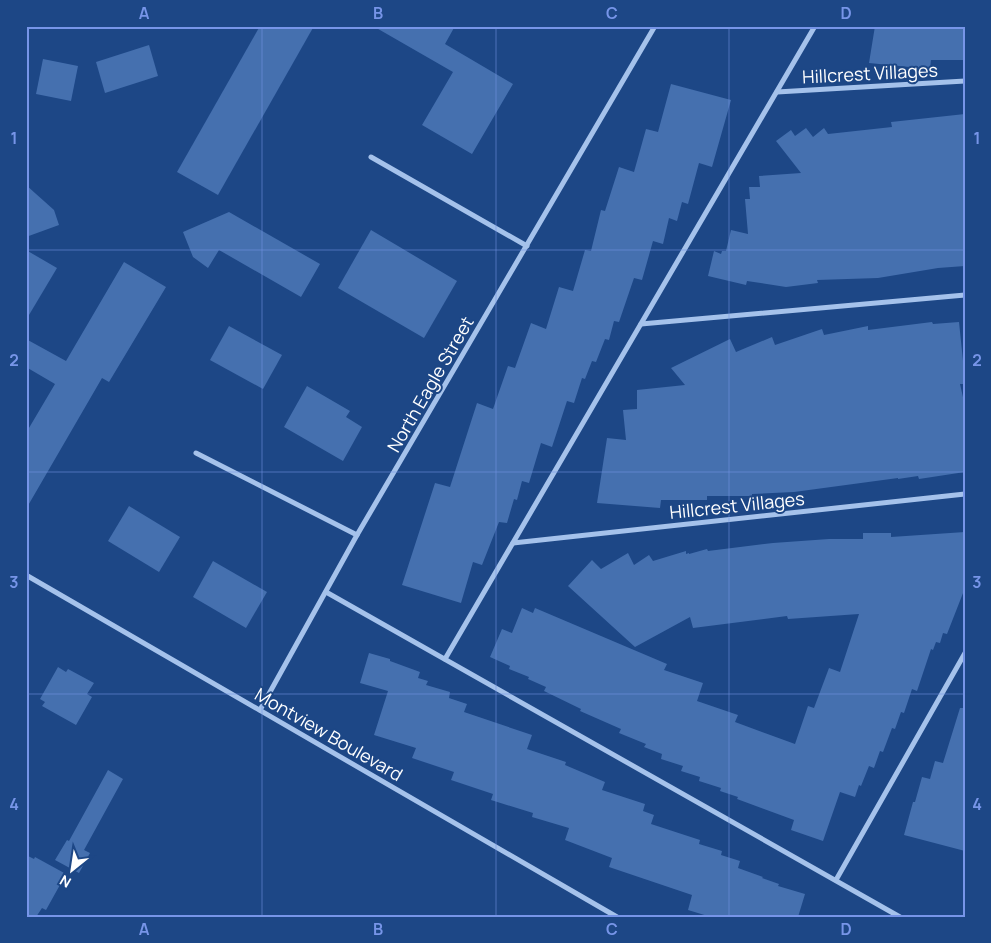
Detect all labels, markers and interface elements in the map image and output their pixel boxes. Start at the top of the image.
text: A [139,2,150,24]
text: B [373,2,383,24]
text: C [606,2,618,24]
text: D [840,2,852,24]
street label: Hillcrest Villages [802,57,938,89]
text: 1 [10,127,18,149]
text: 1 [973,127,981,149]
street label: North Eagle Street [381,312,479,456]
text: 2 [9,349,19,371]
text: 2 [972,349,982,371]
street label: Hillcrest Villages [668,486,806,524]
text: 3 [9,571,19,593]
text: 3 [972,571,982,593]
street label: Montview Boulevard [251,682,407,786]
text: 4 [9,793,19,815]
text: 4 [972,793,982,815]
north arrow [48,846,98,896]
text: N [56,871,74,892]
text: A [139,918,150,940]
text: B [373,918,383,940]
text: C [606,918,618,940]
text: D [840,918,852,940]

